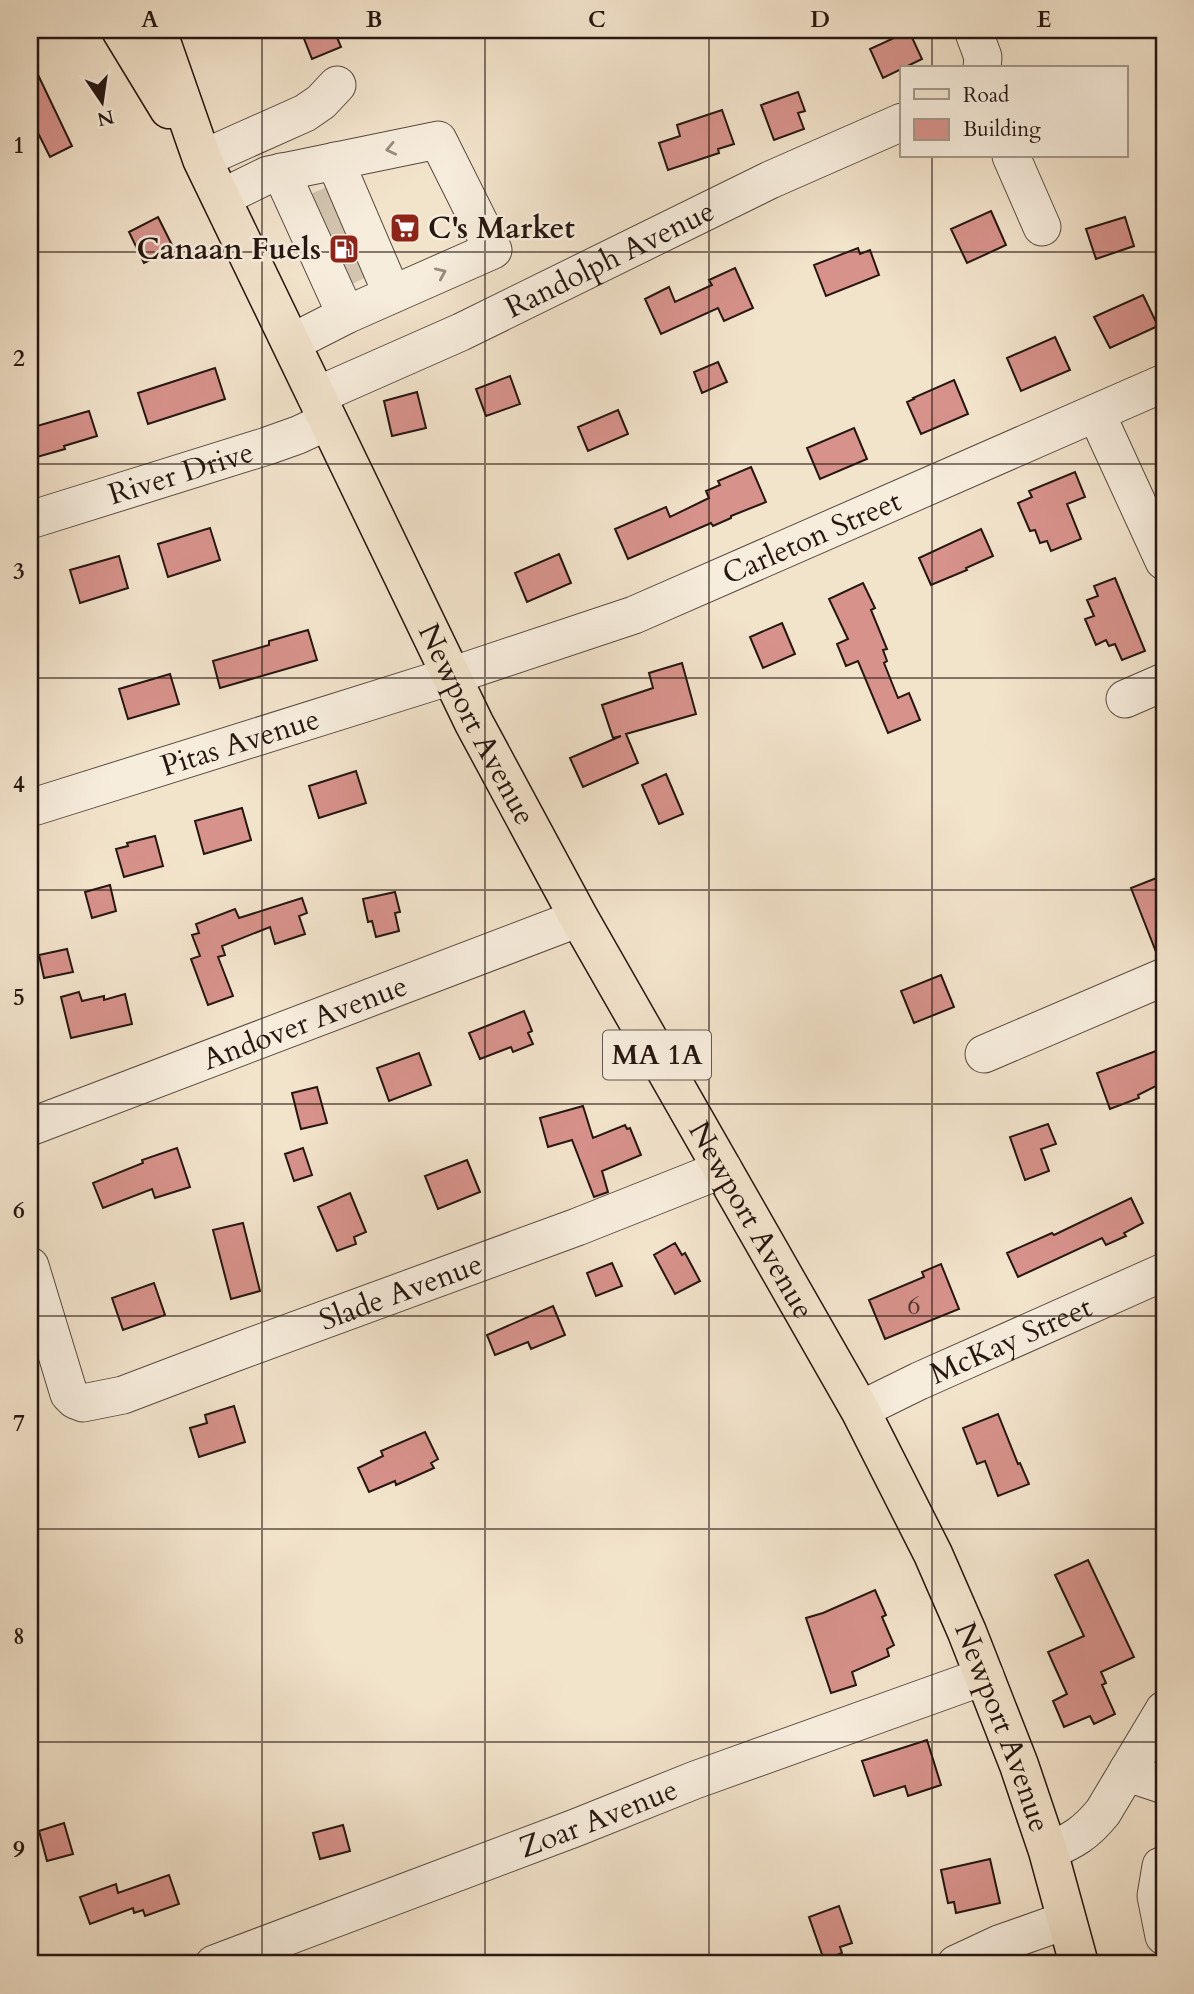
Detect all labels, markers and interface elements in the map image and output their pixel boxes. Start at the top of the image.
text: A [141,4,159,35]
text: B [366,4,382,35]
text: C [588,4,606,35]
text: D [810,4,830,35]
text: E [1037,4,1051,35]
north arrow [66,66,136,136]
legend [900,66,1128,158]
text: Road [963,81,1009,110]
text: N [94,103,117,132]
text: Building [963,115,1041,144]
text: 1 [13,130,25,161]
one-way arrow [385,141,397,156]
street label: Randolph Avenue [498,190,721,328]
place label: C's Market [428,208,575,249]
supermarket icon: C's Market [388,211,422,245]
place label: Canaan Fuels [136,229,321,270]
fuel station icon: Canaan Fuels [327,232,361,266]
one-way arrow [434,267,447,281]
text: 2 [13,343,25,374]
street label: River Drive [103,431,258,515]
street label: Carleton Street [716,480,908,594]
text: 3 [13,556,25,587]
street label: Newport Avenue [408,616,546,832]
street label: Pitas Avenue [156,698,324,786]
text: 4 [13,769,25,800]
street label: Andover Avenue [197,965,413,1080]
text: 5 [13,982,25,1013]
road number: MA 1A [603,1030,711,1080]
street label: Newport Avenue [679,1114,824,1326]
text: 6 [13,1195,25,1226]
street label: Slade Avenue [314,1243,488,1340]
street label: McKay Street [923,1286,1099,1394]
house number: 6 [907,1288,921,1323]
text: 7 [13,1408,25,1439]
street label: Newport Avenue [945,1616,1061,1837]
text: 8 [13,1621,25,1652]
street label: Zoar Avenue [513,1769,684,1868]
text: 9 [13,1834,25,1865]

